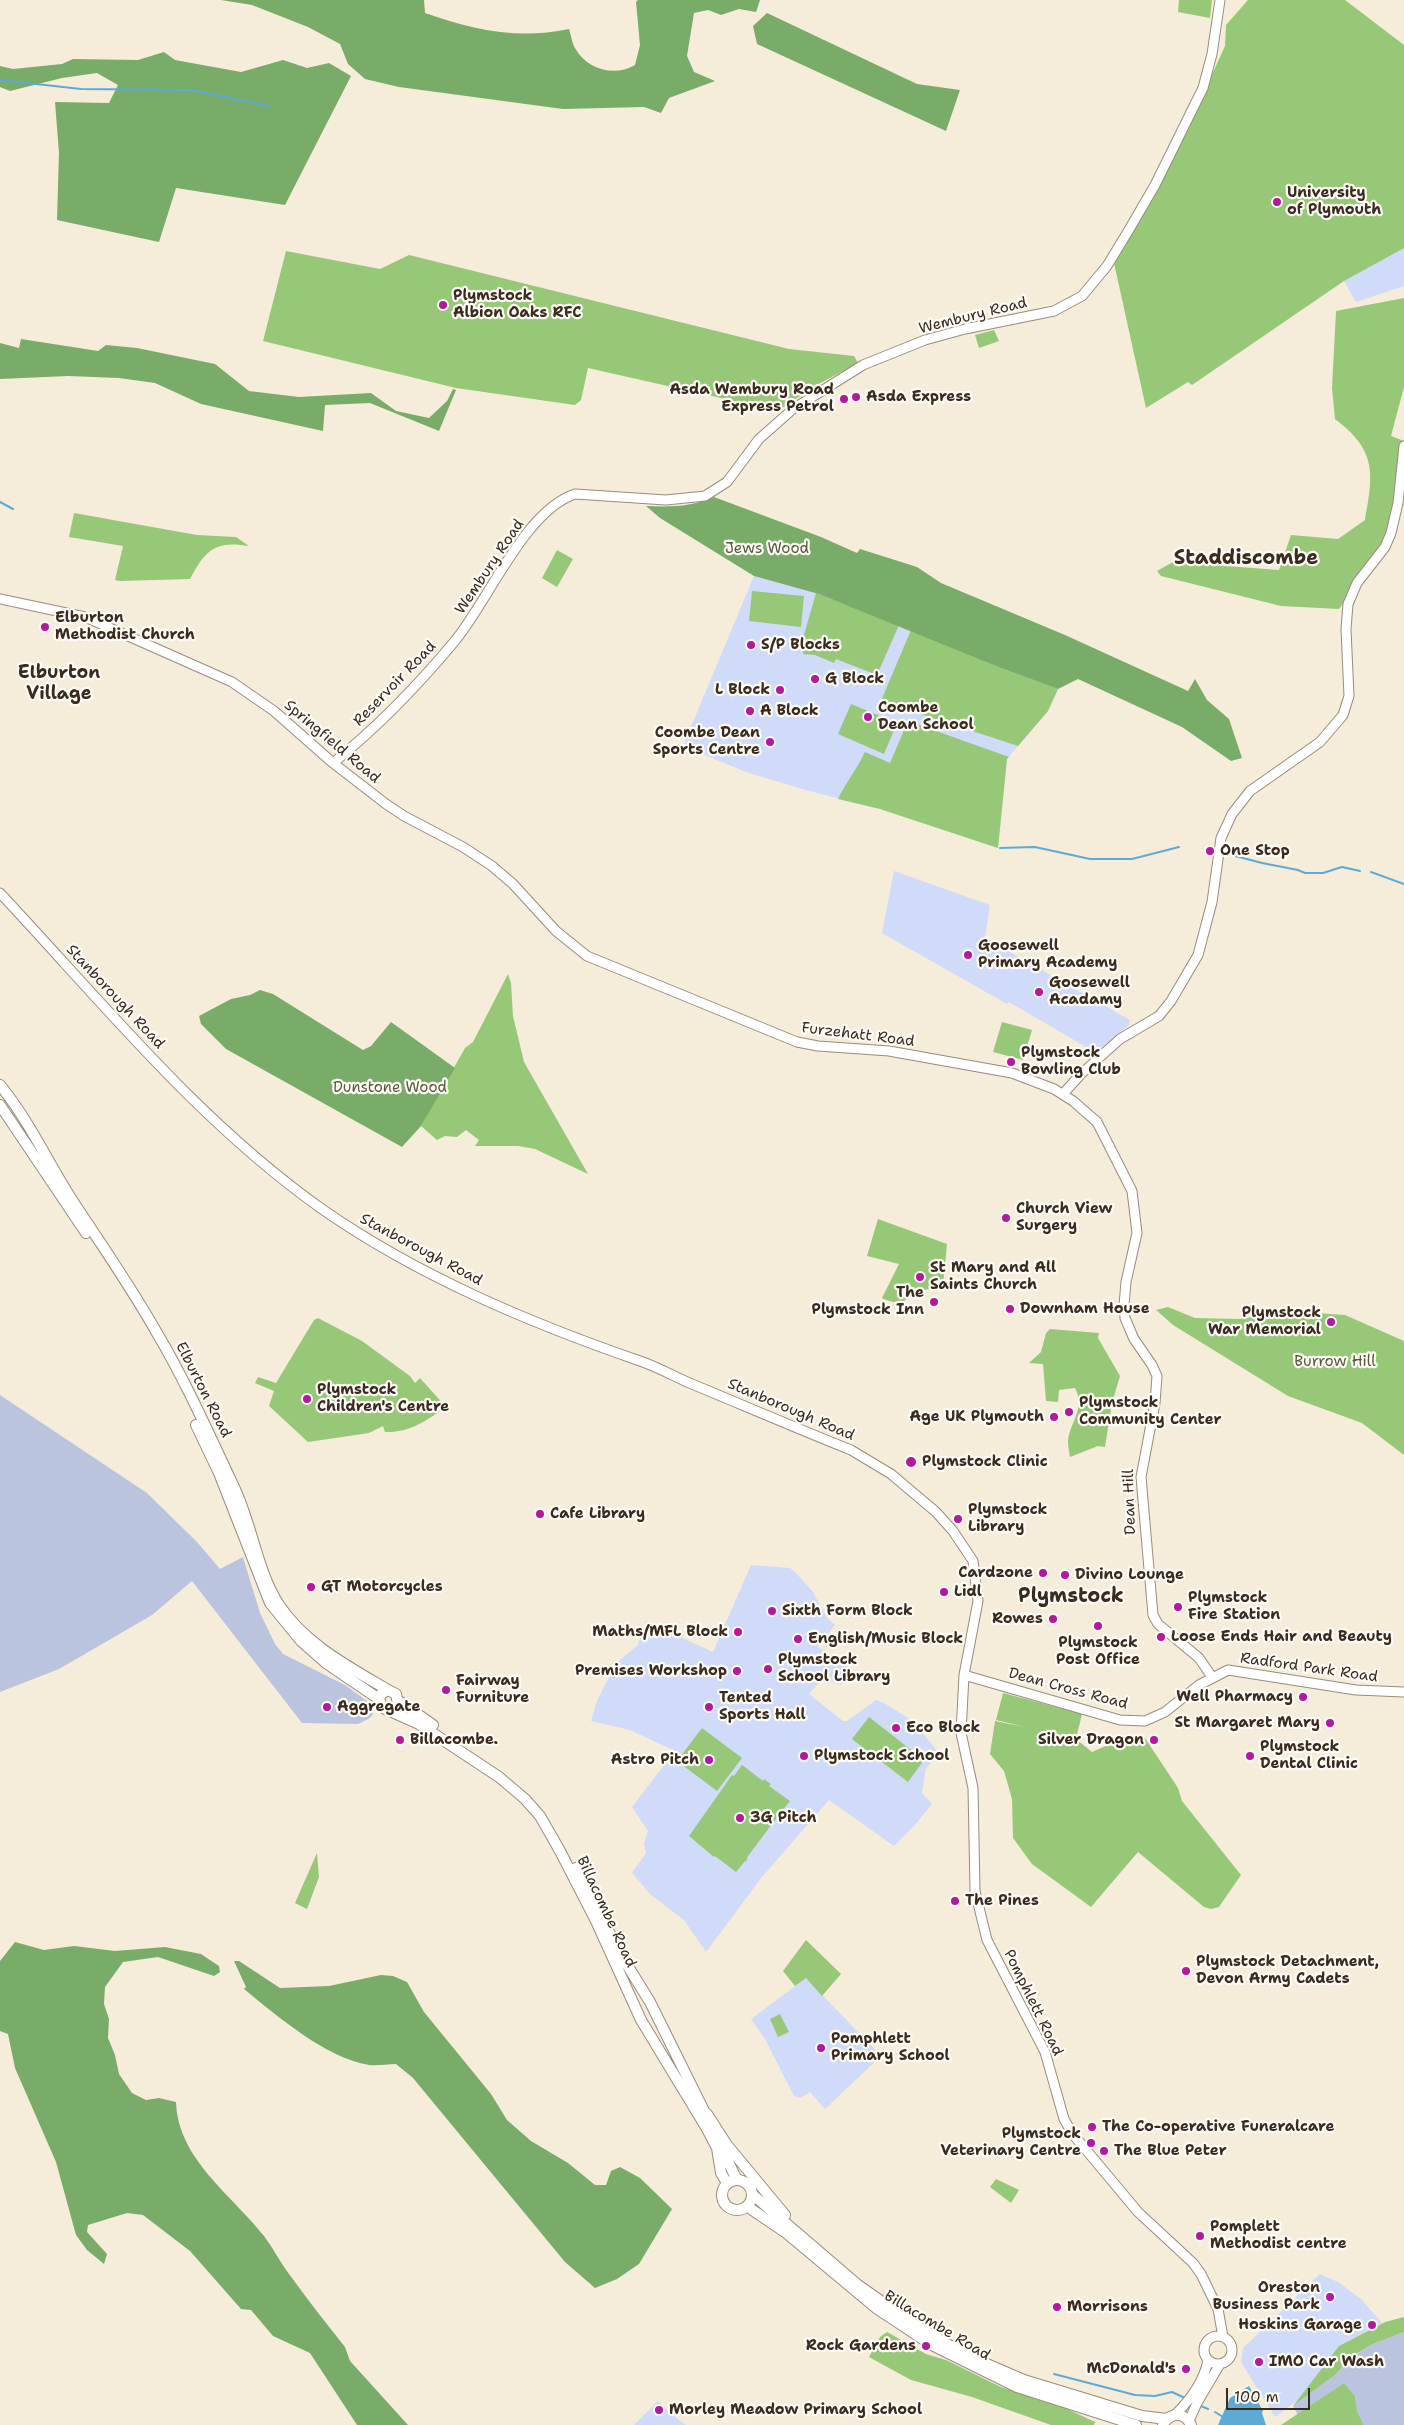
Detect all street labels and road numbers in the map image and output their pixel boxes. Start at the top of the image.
street label: Wembury Road [917,294,1029,338]
street label: Wembury Road [452,516,528,618]
street label: Reservoir Road [350,638,440,730]
street label: Springfield Road [280,697,384,787]
street label: Stanborough Road [62,941,168,1053]
street label: Furzehatt Road [800,1019,916,1051]
street label: Stanborough Road [357,1210,485,1290]
street label: Elburton Road [171,1339,235,1441]
street label: Stanborough Road [725,1375,857,1445]
street label: Dean Hill [1120,1469,1140,1535]
street label: Radford Park Road [1239,1649,1379,1687]
street label: Dean Cross Road [1006,1664,1130,1714]
street label: Billacombe Road [572,1854,640,1970]
street label: Pomphlett Road [999,1947,1067,2059]
street label: Billacombe Road [881,2287,993,2365]

